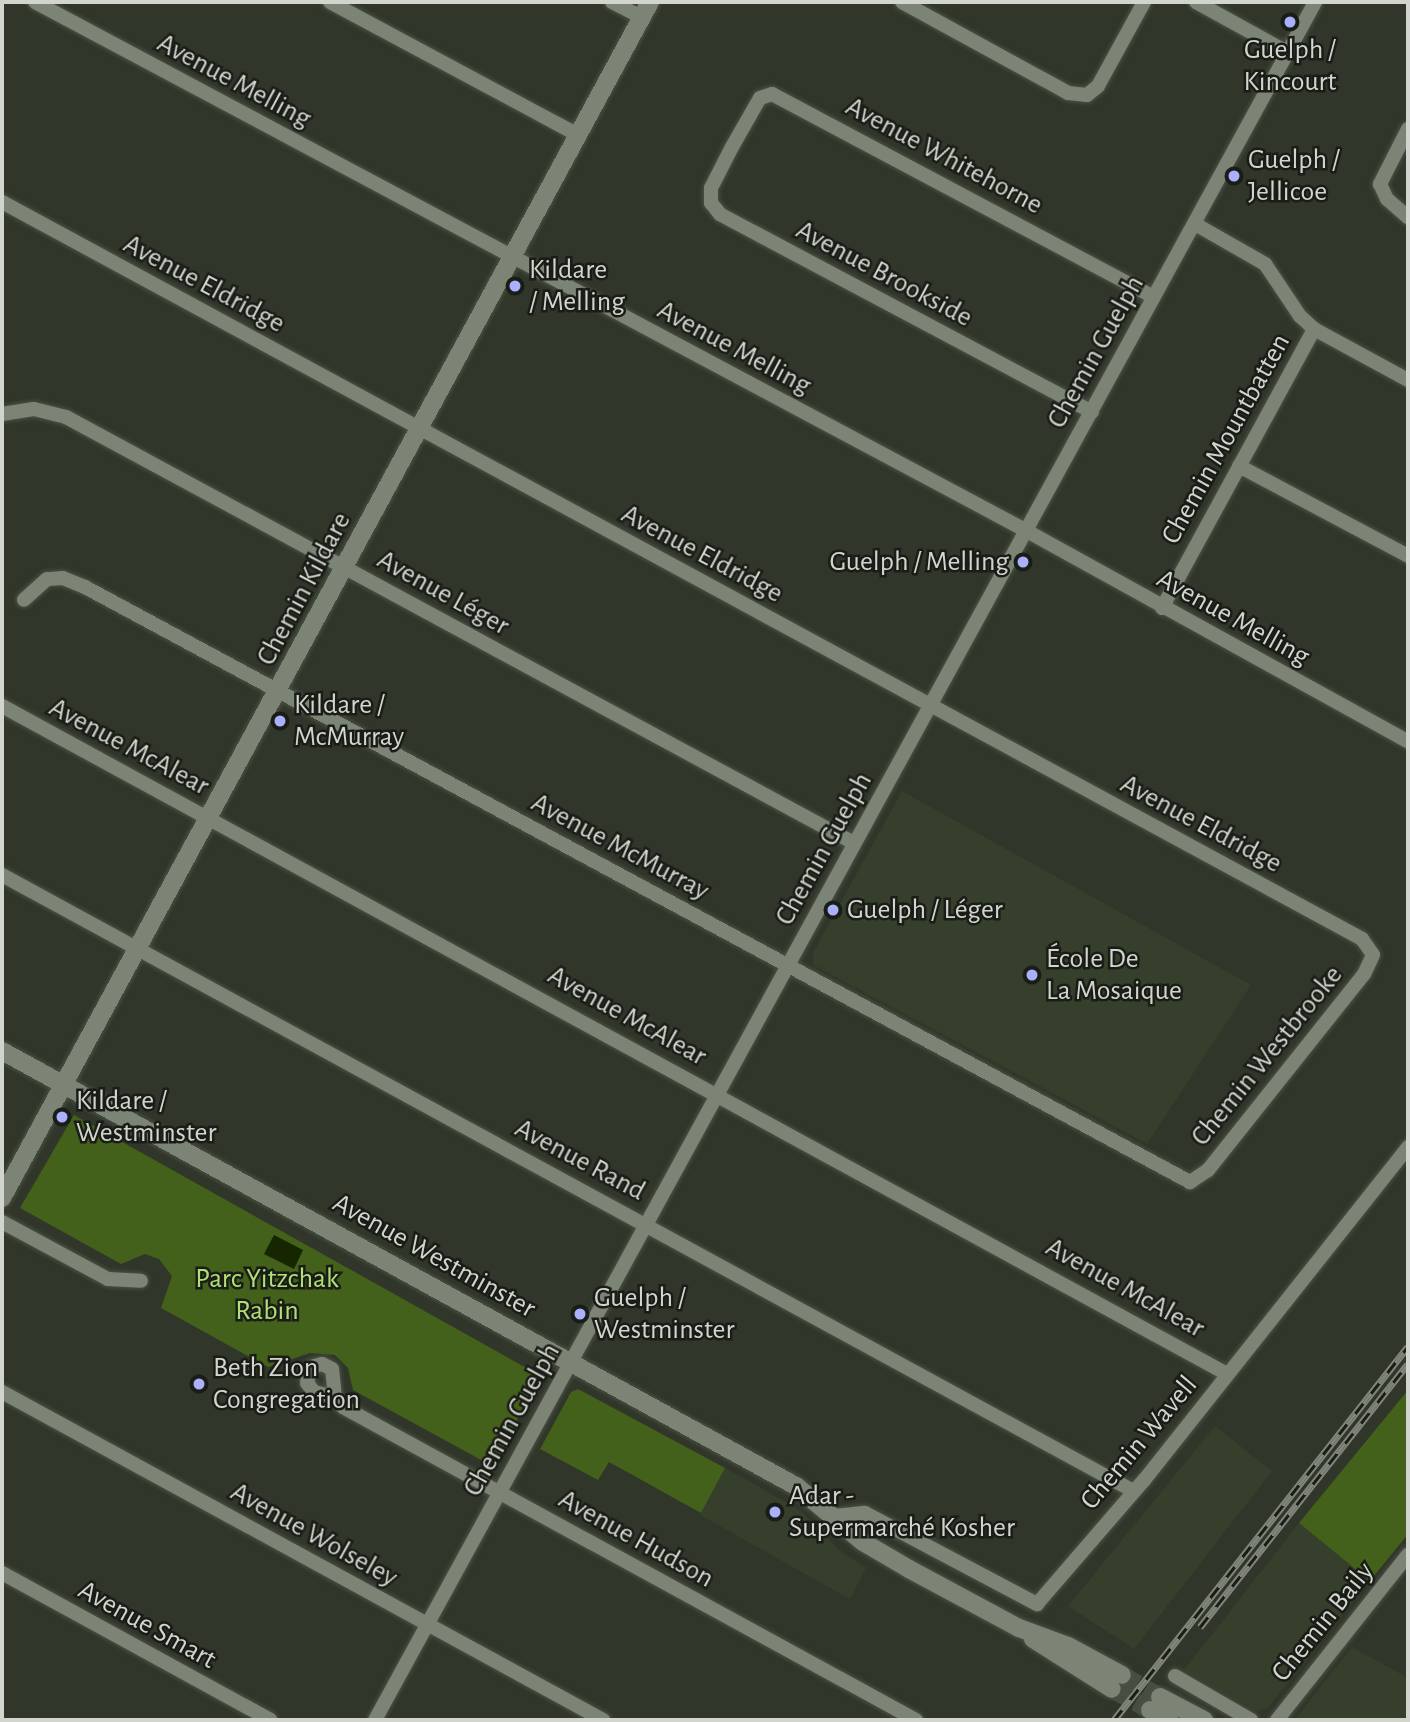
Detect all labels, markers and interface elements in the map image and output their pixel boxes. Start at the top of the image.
marker: Guelph / Kincourt [1282,14,1298,30]
street label: Avenue Melling [151,26,317,136]
place label: Guelph / Kincourt [1243,33,1337,99]
street label: Avenue Whitehorne [840,90,1048,222]
place label: Guelph / Jellicoe [1248,143,1340,209]
marker: Guelph / Jellicoe [1226,168,1242,184]
street label: Avenue Brookside [790,213,978,335]
street label: Avenue Eldridge [118,227,290,341]
place label: Kildare / Melling [529,253,625,319]
street label: Chemin Guelph [1040,270,1152,434]
marker: Kildare / Melling [507,278,523,294]
street label: Avenue Melling [651,293,817,403]
street label: Chemin Mountbatten [1154,328,1298,550]
street label: Avenue Eldridge [616,497,788,611]
street label: Chemin Kildare [250,507,358,671]
street label: Avenue Léger [371,543,515,643]
place label: Guelph / Melling [829,545,1009,579]
marker: Guelph / Melling [1015,554,1031,570]
street label: Avenue Melling [1151,562,1315,674]
place label: Kildare / McMurray [294,688,404,754]
street label: Avenue McAlear [43,691,215,803]
marker: Kildare / McMurray [272,713,288,729]
street label: Chemin Guelph [768,767,880,931]
street label: Avenue Eldridge [1115,767,1287,881]
street label: Avenue McMurray [525,786,715,908]
place label: Guelph / Léger [847,893,1003,927]
marker: Guelph / Léger [825,902,841,918]
place label: École De La Mosaique [1046,942,1182,1008]
street label: Avenue McAlear [542,959,712,1073]
street label: Chemin Westbrooke [1184,959,1350,1153]
marker: École De La Mosaique [1024,967,1040,983]
place label: Kildare / Westminster [76,1084,216,1150]
marker: Kildare / Westminster [54,1109,70,1125]
street label: Avenue Rand [509,1112,651,1208]
street label: Avenue Westminster [327,1186,541,1326]
street label: Avenue McAlear [1040,1231,1210,1345]
park label: Parc Yitzchak Rabin [195,1262,339,1328]
place label: Guelph / Westminster [594,1281,734,1347]
marker: Guelph / Westminster [572,1306,588,1322]
street label: Chemin Guelph [456,1338,568,1502]
place label: Beth Zion Congregation [213,1351,360,1417]
street label: Chemin Wavell [1073,1369,1205,1517]
marker: Beth Zion Congregation [191,1376,207,1392]
street label: Avenue Wolseley [225,1475,403,1595]
place label: Adar - Supermarché Kosher [789,1479,1015,1545]
street label: Avenue Hudson [553,1483,719,1595]
marker: Adar - Supermarché Kosher [767,1504,783,1520]
street label: Chemin Baily [1265,1556,1381,1688]
street label: Avenue Smart [72,1573,222,1677]

